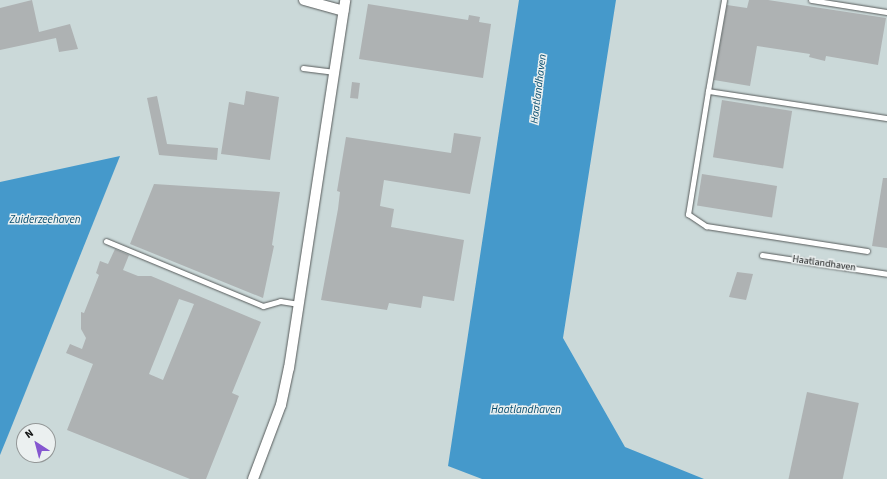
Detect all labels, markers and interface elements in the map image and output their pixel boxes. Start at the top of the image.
water label: Haatlandhaven [528,53,550,125]
water label: Zuiderzeehaven [10,213,80,227]
street label: Haatlandhaven [791,254,857,274]
water label: Haatlandhaven [491,403,561,417]
north arrow [16,423,56,463]
text: N [22,425,37,442]

